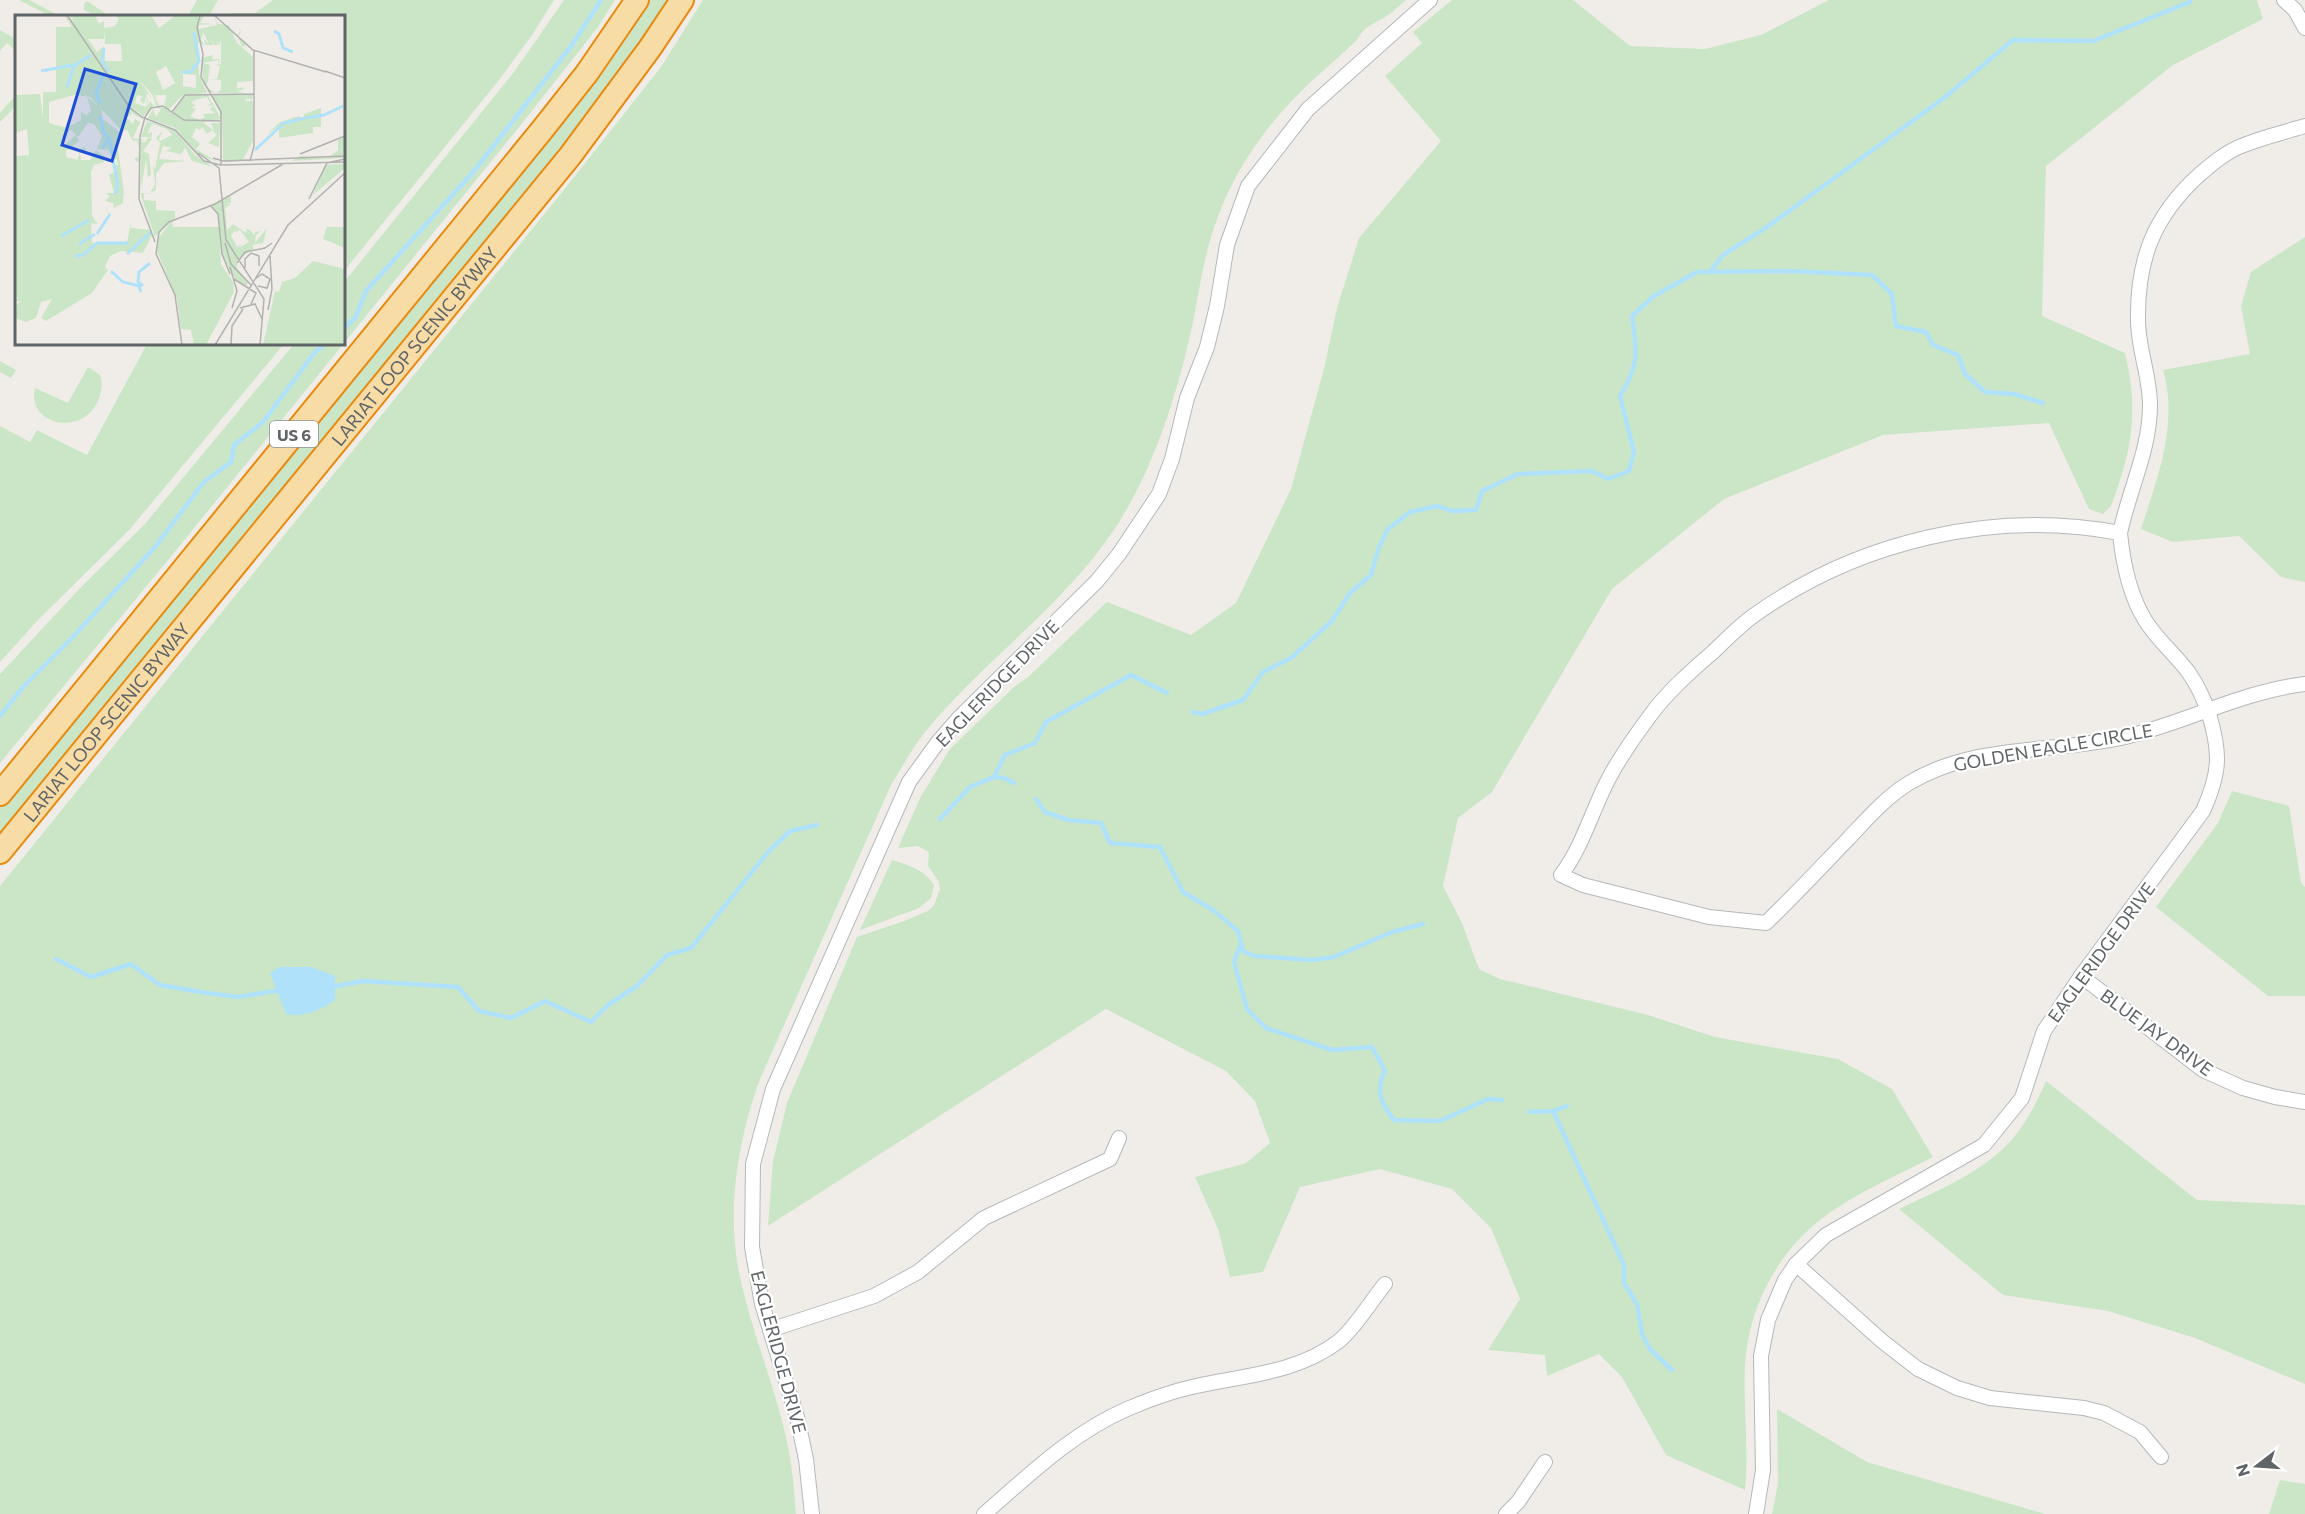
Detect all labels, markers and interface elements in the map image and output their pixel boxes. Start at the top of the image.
inset map [15,15,345,345]
street label: LARIAT LOOP SCENIC BYWAY [326,242,502,450]
road number: US 6 [270,421,318,447]
street label: EAGLERIDGE DRIVE [931,615,1063,751]
street label: LARIAT LOOP SCENIC BYWAY [19,618,195,826]
street label: GOLDEN EAGLE CIRCLE [1952,719,2154,775]
street label: EAGLERIDGE DRIVE [2043,878,2159,1026]
street label: BLUE JAY DRIVE [2096,984,2218,1080]
street label: EAGLERIDGE DRIVE [747,1268,811,1436]
north arrow [2227,1436,2287,1496]
text: N [2231,1462,2253,1479]

